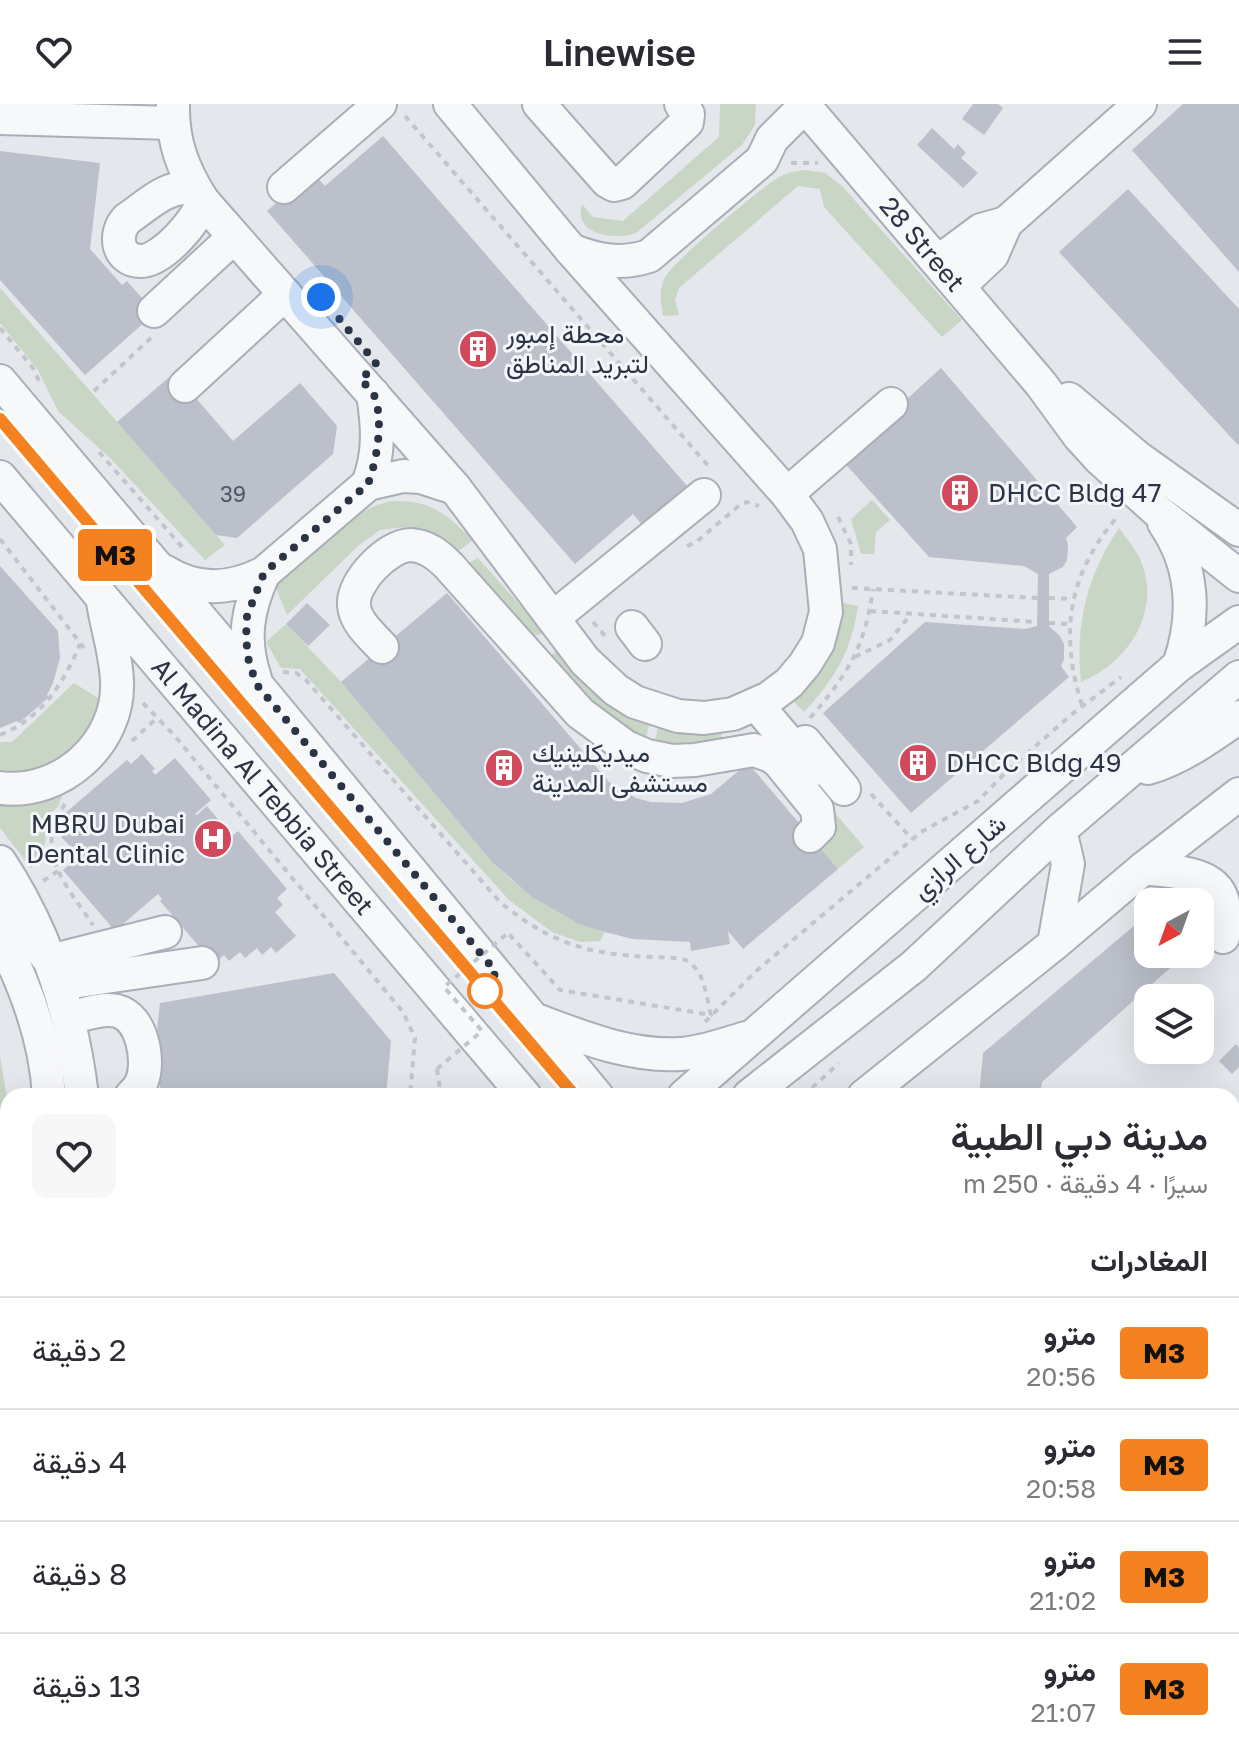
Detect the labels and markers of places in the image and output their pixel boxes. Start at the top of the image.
place label: محطة إمبور لتبريد المناطق [505,318,649,380]
building icon: محطة إمبور لتبريد المناطق [457,328,499,370]
building icon: DHCC Bldg 47 [939,472,981,514]
place label: DHCC Bldg 47 [988,477,1161,508]
place label: ميديكلينيك مستشفى المدينة [532,737,708,799]
building icon: DHCC Bldg 49 [897,742,939,784]
building icon: ميديكلينيك مستشفى المدينة [483,747,525,789]
place label: DHCC Bldg 49 [946,747,1121,778]
place label: MBRU Dubai Dental Clinic [26,808,185,869]
hospital icon: MBRU Dubai Dental Clinic [192,818,234,860]
unlabelled marker [468,974,502,1008]

